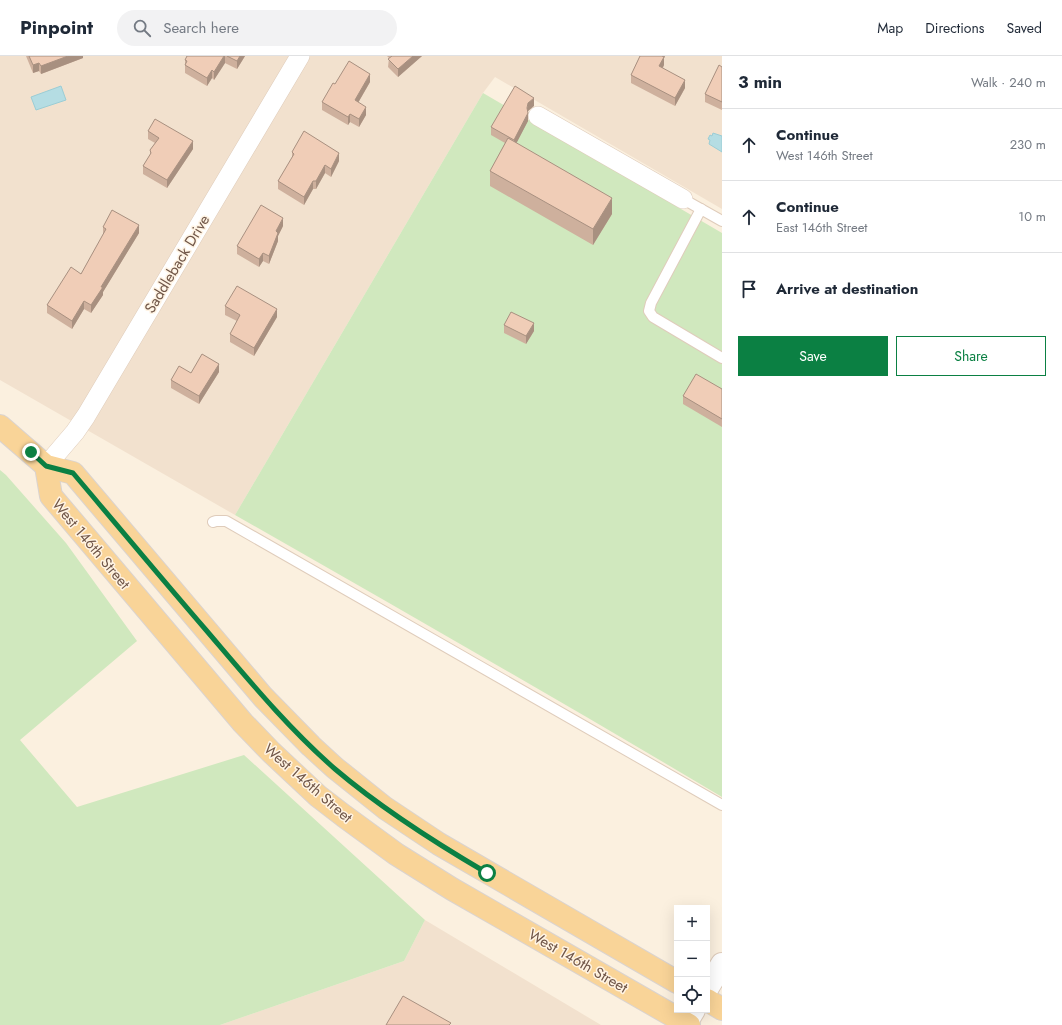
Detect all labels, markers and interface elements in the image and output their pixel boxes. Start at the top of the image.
search box [117,10,397,46]
text: Pinpoint [20,14,93,41]
icon: search [131,17,153,39]
text: Search here [163,17,239,39]
text: Map [877,18,903,38]
text: Directions [925,18,985,38]
text: Saved [1007,18,1042,38]
text: 3 min [738,70,782,94]
text: Walk · 240 m [971,73,1046,92]
text: Continue [776,124,839,146]
icon: ahead [738,134,760,156]
text: 230 m [1010,135,1046,154]
text: West 146th Street [776,146,873,165]
text: Continue [776,196,839,218]
icon: ahead [738,206,760,228]
text: 10 m [1018,207,1046,226]
street label: Saddleback Drive [139,210,215,317]
text: East 146th Street [776,218,867,237]
icon: arrive [738,278,760,300]
text: Arrive at destination [776,278,918,300]
button: Save [738,336,888,376]
button: Share [896,336,1046,376]
route end [22,443,40,461]
street label: West 146th Street [47,494,135,594]
street label: West 146th Street [259,738,358,828]
route start [478,864,496,882]
map controls [674,905,710,1013]
button: + [674,905,710,941]
street label: West 146th Street [524,924,632,999]
button: − [674,941,710,977]
button: locate [674,977,710,1013]

